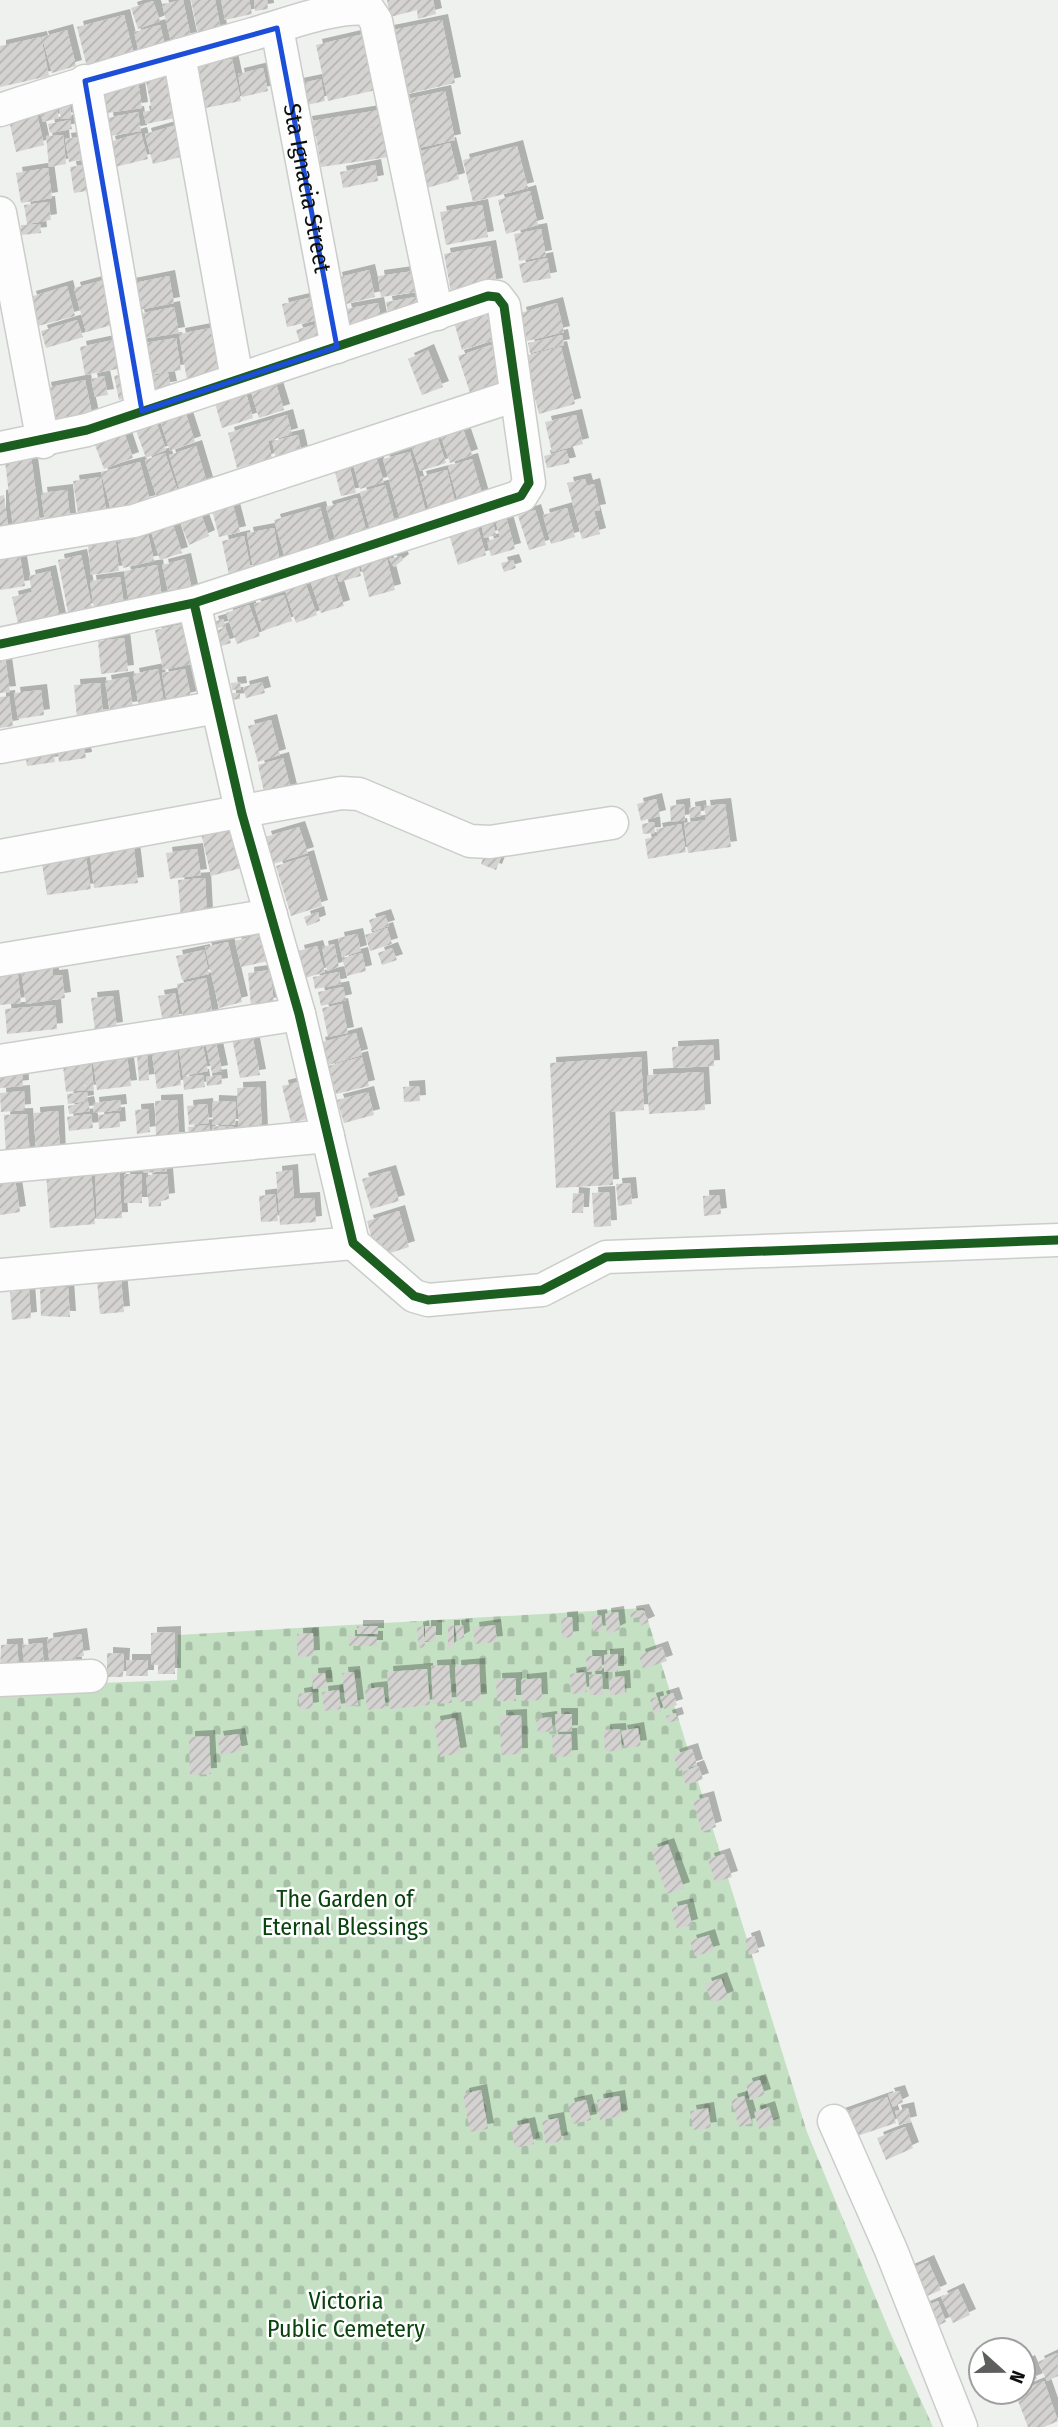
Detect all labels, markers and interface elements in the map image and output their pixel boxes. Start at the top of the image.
street label: Sta Ignacia Street [277,101,337,275]
park label: The Garden of Eternal Blessings [262,1885,428,1941]
park label: Victoria Public Cemetery [267,2287,425,2343]
north arrow [967,2336,1037,2406]
text: N [1005,2367,1030,2386]

